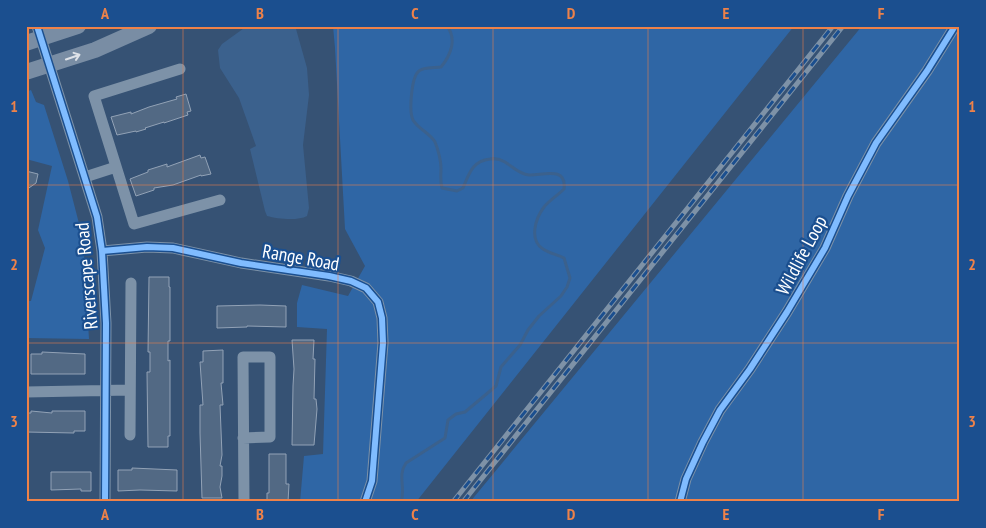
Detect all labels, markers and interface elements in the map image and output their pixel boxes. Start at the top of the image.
text: A [100,3,110,23]
text: B [256,3,264,23]
text: C [411,3,419,23]
text: D [567,3,576,23]
text: E [723,3,730,23]
text: F [878,3,885,23]
one-way arrow [64,52,80,61]
text: 1 [10,96,18,116]
text: 1 [968,96,976,116]
street label: Wildlife Loop [770,211,832,299]
street label: Riverscape Road [69,222,103,330]
street label: Range Road [261,238,341,276]
text: 2 [10,254,18,274]
text: 2 [968,254,976,274]
text: 3 [10,411,18,431]
text: 3 [968,411,976,431]
text: A [100,504,110,524]
text: B [256,504,264,524]
text: C [411,504,419,524]
text: D [567,504,576,524]
text: E [723,504,730,524]
text: F [878,504,885,524]

